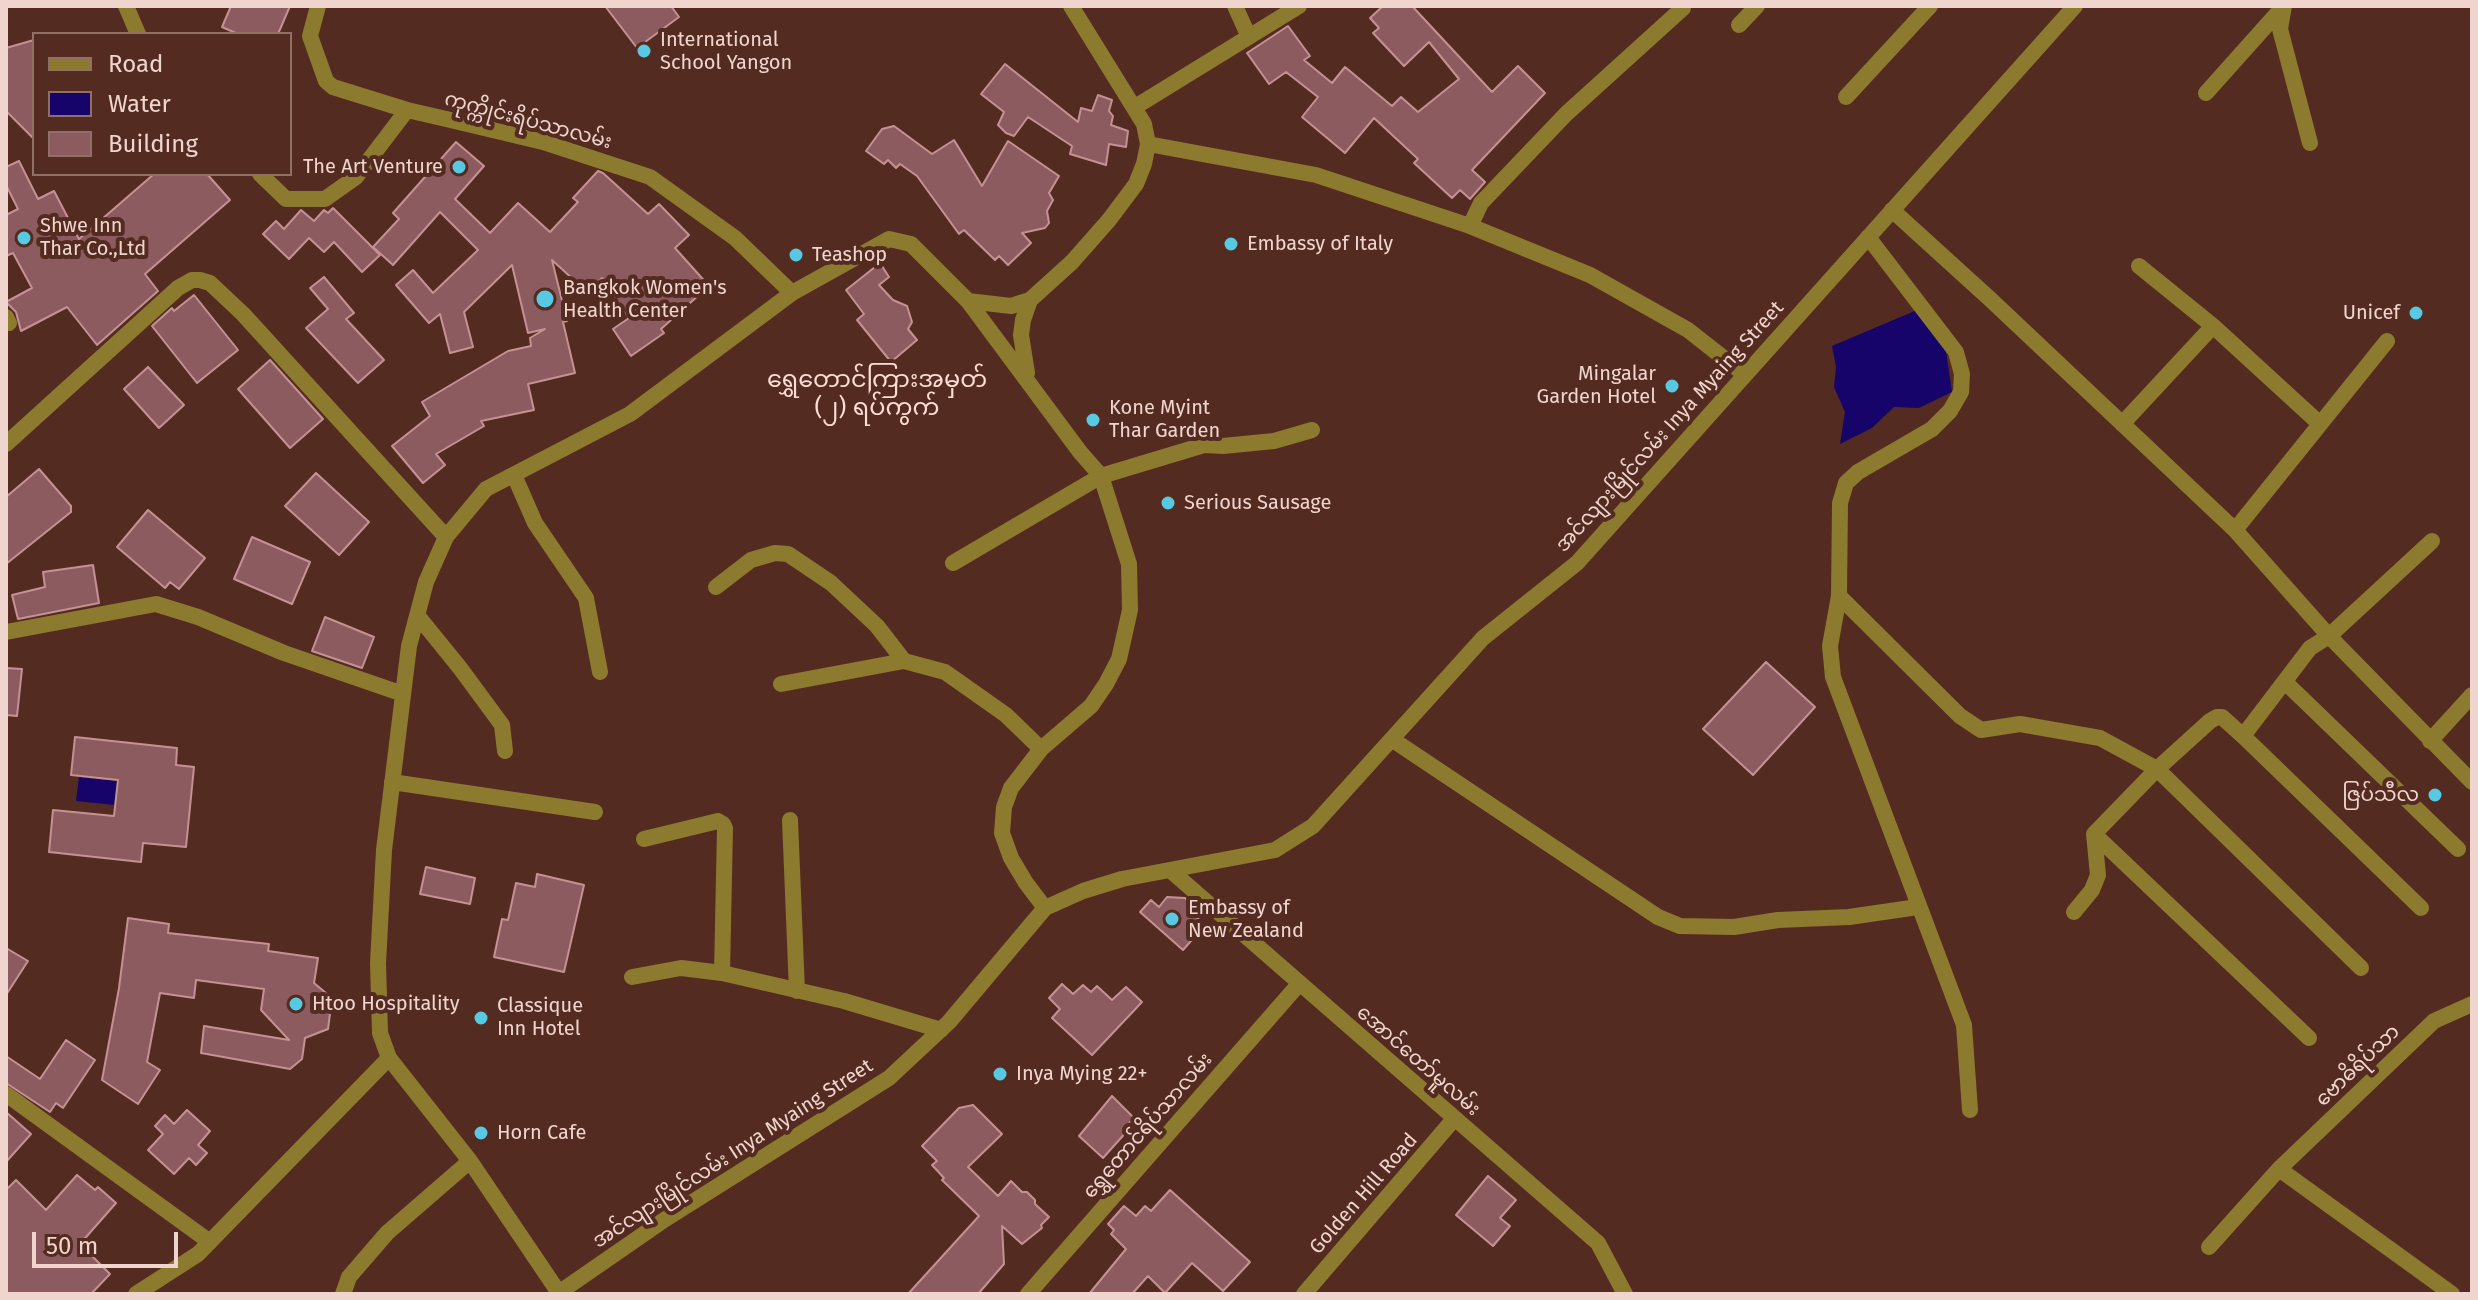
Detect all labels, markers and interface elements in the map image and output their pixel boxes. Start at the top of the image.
place label: International School Yangon [660,28,792,75]
legend [32,32,292,176]
marker: International School Yangon [635,42,653,60]
text: Road [108,50,163,78]
street label: ကုက္ကိုင်းရိပ်သာလမ်း [442,87,614,155]
text: Water [108,90,171,118]
text: Building [108,130,198,158]
place label: The Art Venture [303,155,443,179]
marker: The Art Venture [450,158,468,176]
place label: Shwe Inn Thar Co.,Ltd [40,214,146,261]
marker: Shwe Inn Thar Co.,Ltd [15,229,33,247]
place label: Embassy of Italy [1247,232,1393,256]
marker: Embassy of Italy [1222,235,1240,253]
place label: Teashop [812,243,887,267]
marker: Teashop [787,246,805,264]
place label: Bangkok Women's Health Center [563,276,727,323]
marker: Bangkok Women's Health Center [534,288,556,310]
street label: အင်လျားမြိုင်လမ်း Inya Myaing Street [1551,297,1789,557]
place label: Unicef [2343,301,2400,325]
marker: Unicef [2407,304,2425,322]
place label: Mingalar Garden Hotel [1537,362,1656,409]
district label: ရွှေတောင်ကြားအမှတ် (၂) ရပ်ကွက် [767,366,987,422]
marker: Mingalar Garden Hotel [1663,377,1681,395]
place label: Kone Myint Thar Garden [1109,396,1220,443]
marker: Kone Myint Thar Garden [1084,411,1102,429]
place label: Serious Sausage [1184,491,1331,515]
marker: Serious Sausage [1159,494,1177,512]
place label: ဇြပ်သီလ [2342,783,2419,807]
marker: ဇြပ်သီလ [2426,786,2444,804]
place label: Embassy of New Zealand [1188,896,1304,943]
marker: Embassy of New Zealand [1163,910,1181,928]
place label: Htoo Hospitality [312,992,460,1016]
place label: Classique Inn Hotel [497,994,583,1041]
marker: Htoo Hospitality [287,995,305,1013]
street label: အောင်တော်မူလမ်း [1351,1001,1485,1121]
marker: Classique Inn Hotel [472,1009,490,1027]
street label: ဗောဓိရိပ်သာ [2311,1020,2405,1112]
street label: ရွှေတောင်ရိပ်သာလမ်း [1078,1048,1218,1204]
street label: အင်လျားမြိုင်လမ်း Inya Myaing Street [588,1054,878,1254]
place label: Inya Mying 22+ [1016,1062,1147,1086]
marker: Inya Mying 22+ [991,1065,1009,1083]
place label: Horn Cafe [497,1121,586,1145]
marker: Horn Cafe [472,1124,490,1142]
street label: Golden Hill Road [1305,1129,1423,1259]
scale bar [36,1216,182,1266]
text: 50 m [46,1232,98,1260]

